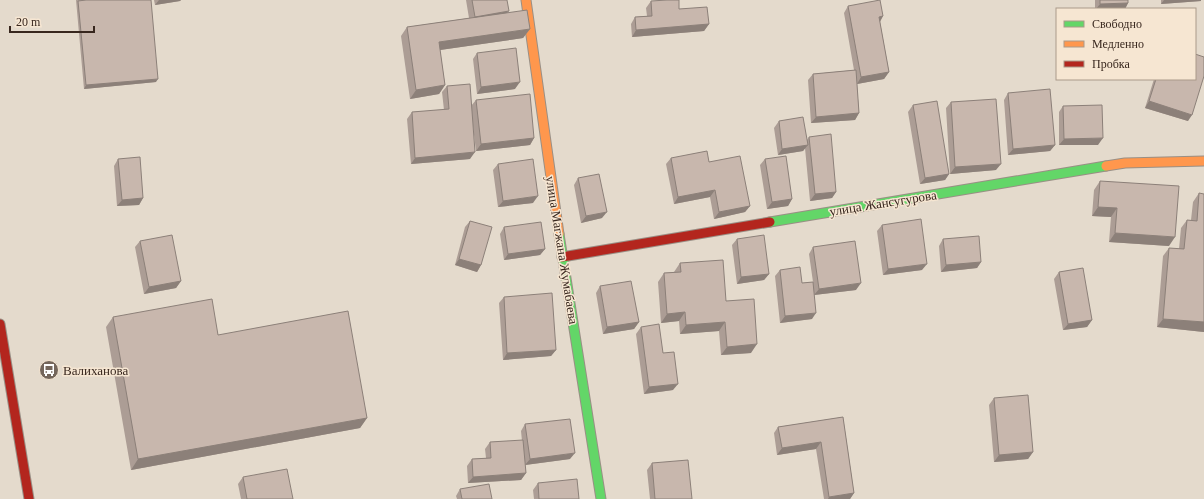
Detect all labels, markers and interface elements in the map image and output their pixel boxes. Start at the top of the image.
scale bar [10,8,94,34]
legend [1056,8,1196,80]
text: 20 m [16,15,41,29]
text: Свободно [1092,17,1142,31]
text: Медленно [1092,37,1144,51]
text: Пробка [1092,57,1130,71]
street label: улица Магжана Жумабаева [543,175,581,325]
street label: улица Жансугурова [828,187,938,219]
bus stop icon: Валиханова [38,359,60,381]
place label: Валиханова [63,363,129,378]

